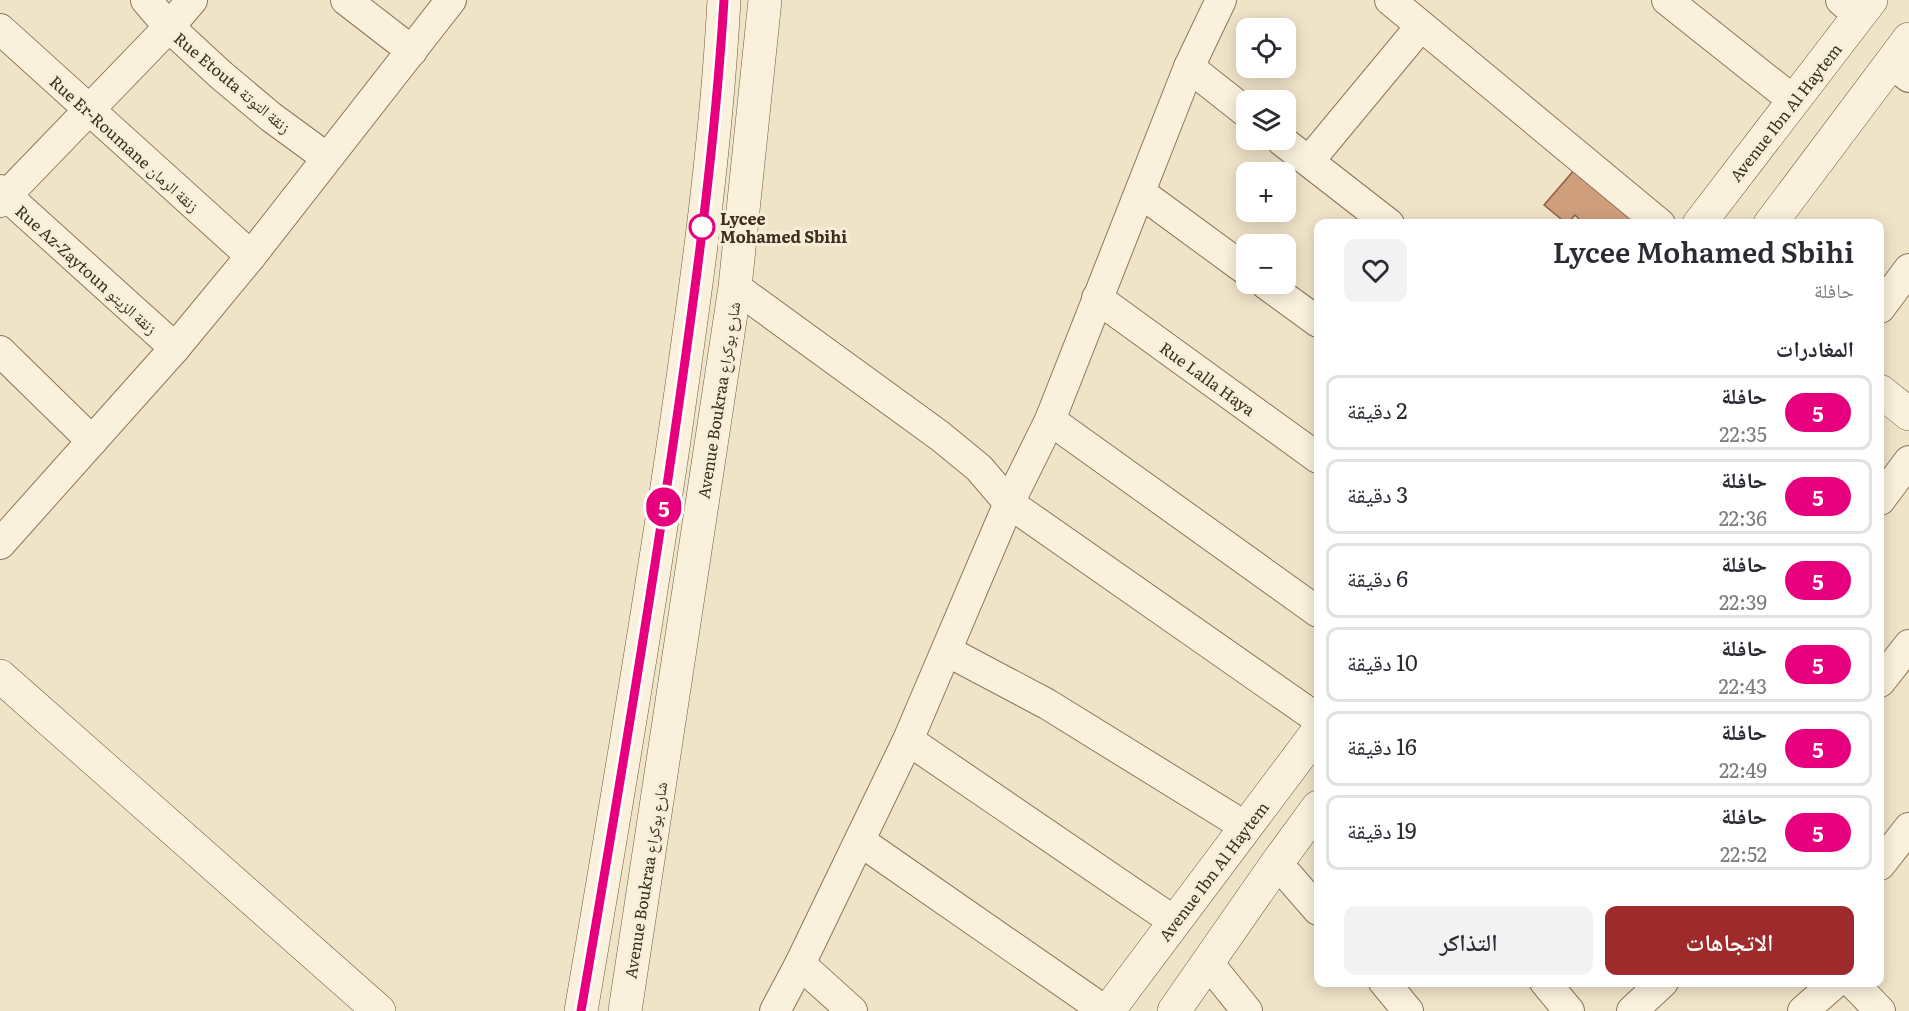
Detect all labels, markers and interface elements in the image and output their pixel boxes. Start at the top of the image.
map controls [1236,18,1296,294]
button: locate [1236,18,1296,78]
street label: Rue Etouta زنقة التوتة [169,26,297,138]
street label: Avenue Ibn Al Haytem [1723,37,1847,186]
street label: Rue Er-Roumane زنقة الرمان [45,69,205,217]
button: layers [1236,90,1296,150]
button: + [1236,162,1296,222]
street label: Rue Az-Zaytoun زنقة الزيتو [11,199,163,339]
place label: Lycee Mohamed Sbihi [720,206,847,248]
marker: Lycee Mohamed Sbihi [689,214,715,240]
text: Lycee Mohamed Sbihi [1553,230,1854,272]
button: − [1236,234,1296,294]
button: heart [1344,239,1407,302]
text: حافلة [1814,274,1854,304]
street label: Avenue Boukraa شارع بوكراع [691,300,745,500]
text: المغادرات [1776,331,1854,364]
street label: Rue Lalla Haya [1155,335,1261,421]
text: حافلة [1721,378,1767,411]
text: 2 دقيقة [1347,393,1407,426]
text: 5 [1812,397,1824,428]
text: 22:35 [1719,418,1767,448]
text: حافلة [1721,462,1767,495]
text: 3 دقيقة [1347,477,1408,510]
text: 5 [1812,481,1824,512]
line badge: 5 [644,488,684,526]
text: 5 [658,492,670,523]
text: 22:36 [1719,502,1767,532]
text: حافلة [1721,546,1767,579]
text: 6 دقيقة [1347,561,1408,594]
text: 5 [1812,565,1824,596]
text: 22:39 [1719,586,1767,616]
text: حافلة [1721,630,1767,663]
text: 10 دقيقة [1347,645,1418,678]
text: 5 [1812,649,1824,680]
text: 22:43 [1719,670,1767,700]
text: حافلة [1721,714,1767,747]
text: 16 دقيقة [1347,729,1417,762]
text: 5 [1812,733,1824,764]
text: 22:49 [1719,754,1767,784]
street label: Avenue Boukraa شارع بوكراع [618,780,672,980]
street label: Avenue Ibn Al Haytem [1152,796,1274,946]
text: حافلة [1721,798,1767,831]
text: 19 دقيقة [1347,813,1417,846]
text: 5 [1812,817,1824,848]
text: 22:52 [1720,838,1767,868]
button: التذاكر [1344,906,1593,975]
button: الاتجاهات [1605,906,1854,975]

